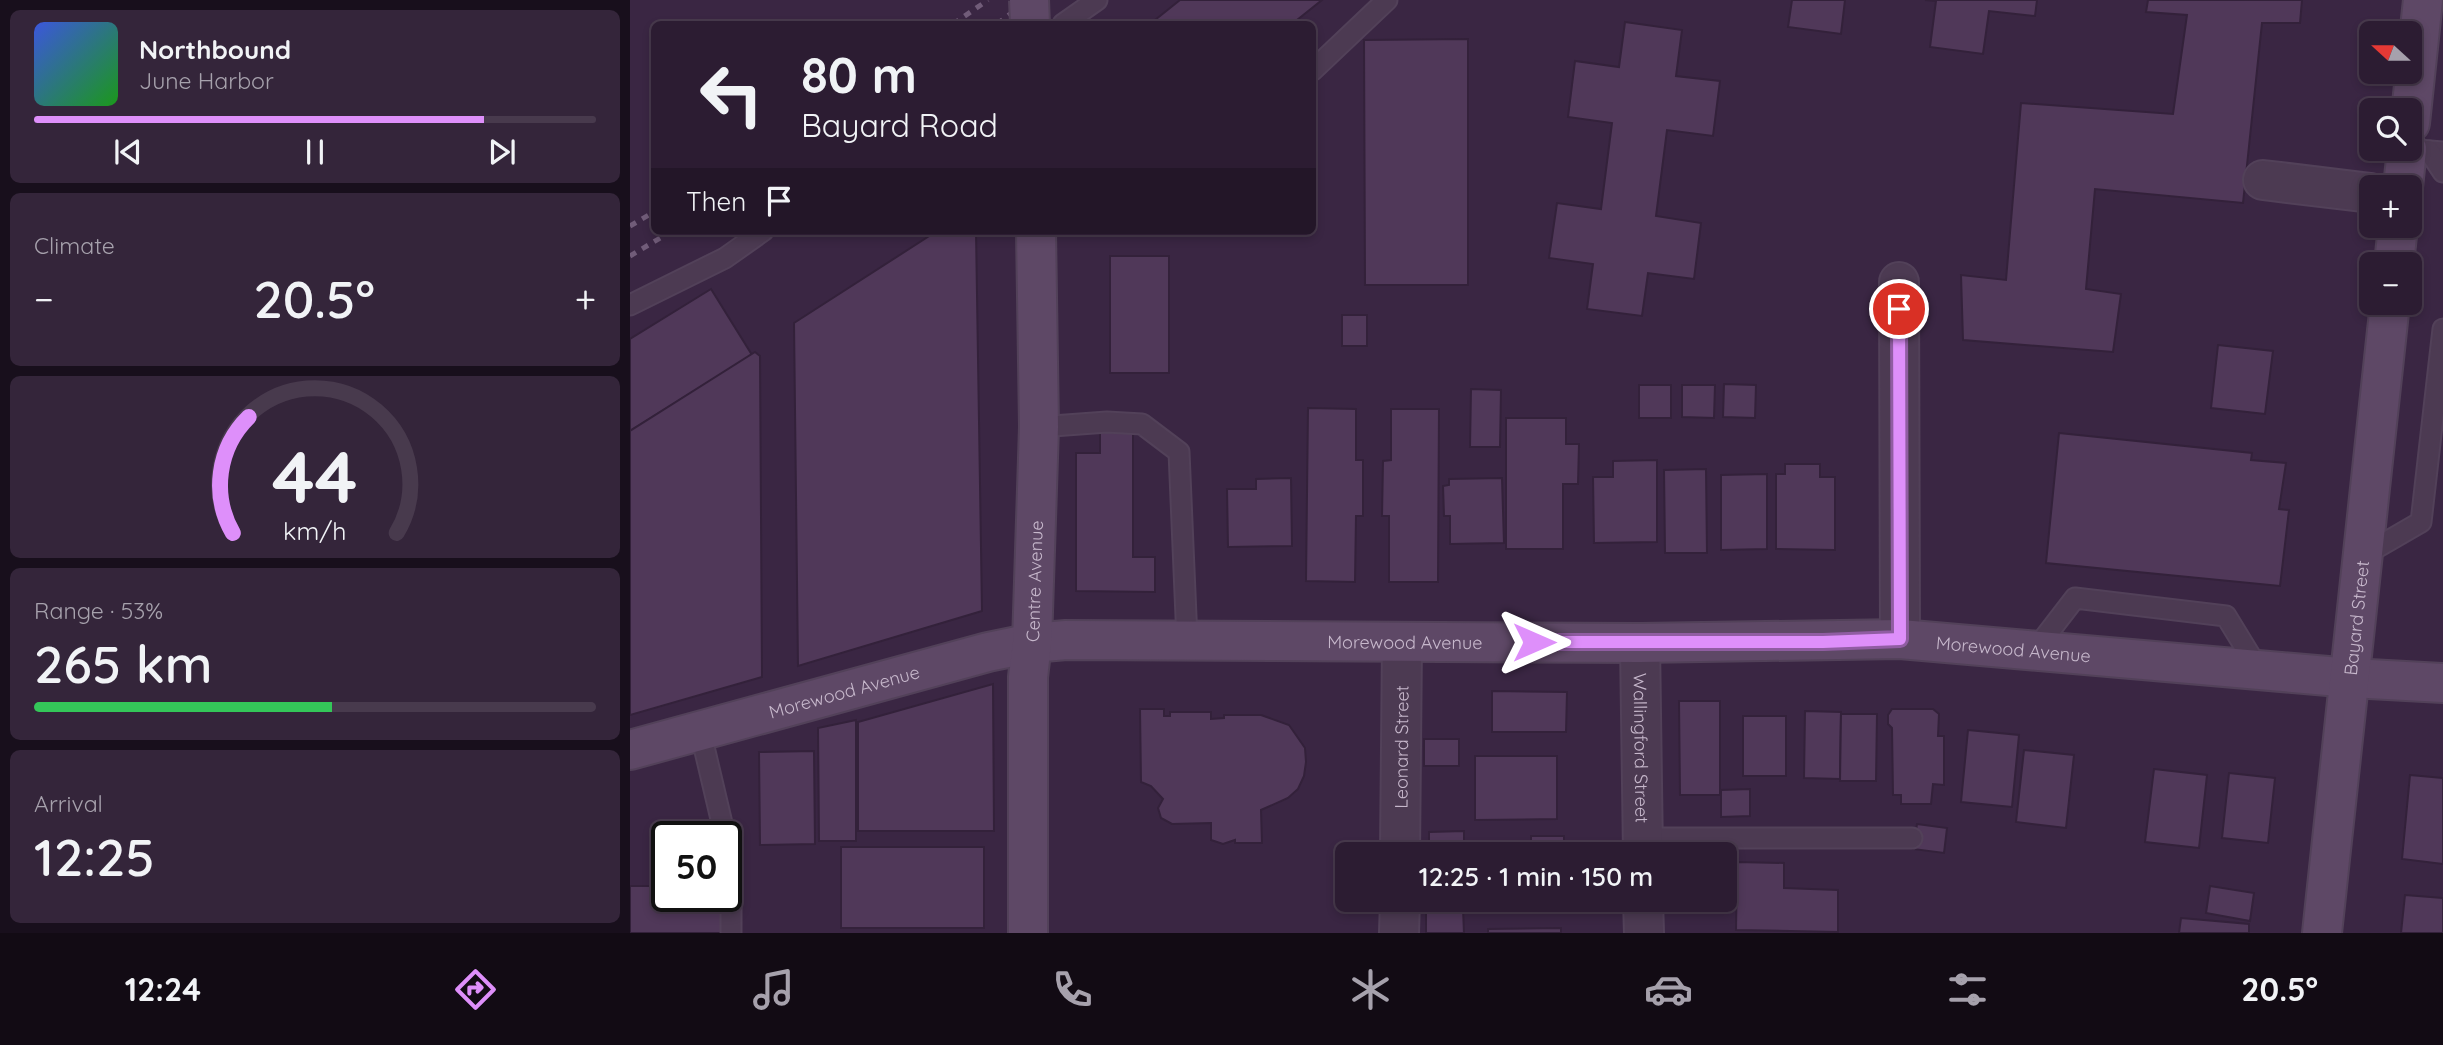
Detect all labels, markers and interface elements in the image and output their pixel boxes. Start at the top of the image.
north arrow [2359,21,2422,84]
map controls [2359,21,2422,315]
text: Northbound [139,33,291,66]
text: 80 m [801,44,917,105]
icon: left [686,49,777,140]
text: June Harbor [139,66,274,95]
button: search [2359,98,2422,161]
text: Bayard Road [801,105,998,145]
icon: previous [109,133,147,171]
icon: pause [296,133,334,171]
icon: next [483,133,521,171]
button: + [2359,175,2422,238]
icon: arrive [760,182,798,220]
text: Then [686,185,746,218]
text: Climate [34,231,115,260]
button: − [2359,252,2422,315]
text: 20.5° [253,266,375,331]
text: − [34,275,54,323]
text: + [575,275,596,323]
pin [1869,279,1929,339]
icon: arrive [1880,290,1918,328]
text: 44 [272,430,358,521]
text: km/h [283,514,347,545]
street label: Centre Avenue [1021,520,1047,642]
street label: Bayard Street [2338,559,2374,676]
text: Range · 53% [34,596,163,625]
position arrow [1497,605,1571,679]
street label: Morewood Avenue [1327,630,1482,654]
text: 265 km [34,631,213,696]
street label: Morewood Avenue [1935,631,2092,667]
street label: Morewood Avenue [766,660,922,723]
street label: Wallingford Street [1629,673,1654,823]
street label: Leonard Street [1389,685,1413,809]
text: Arrival [34,789,103,818]
speed limit sign: 50 [651,821,742,912]
text: 12:25 [34,824,155,889]
text: 12:25 · 1 min · 150 m [1419,860,1653,893]
icon: directions [451,965,500,1014]
icon: music [749,965,798,1014]
icon: phone [1048,965,1097,1014]
icon: climate [1346,965,1395,1014]
icon: car [1644,965,1693,1014]
icon: filters [1943,965,1992,1014]
text: 12:24 [125,969,201,1009]
text: 20.5° [2241,969,2318,1009]

